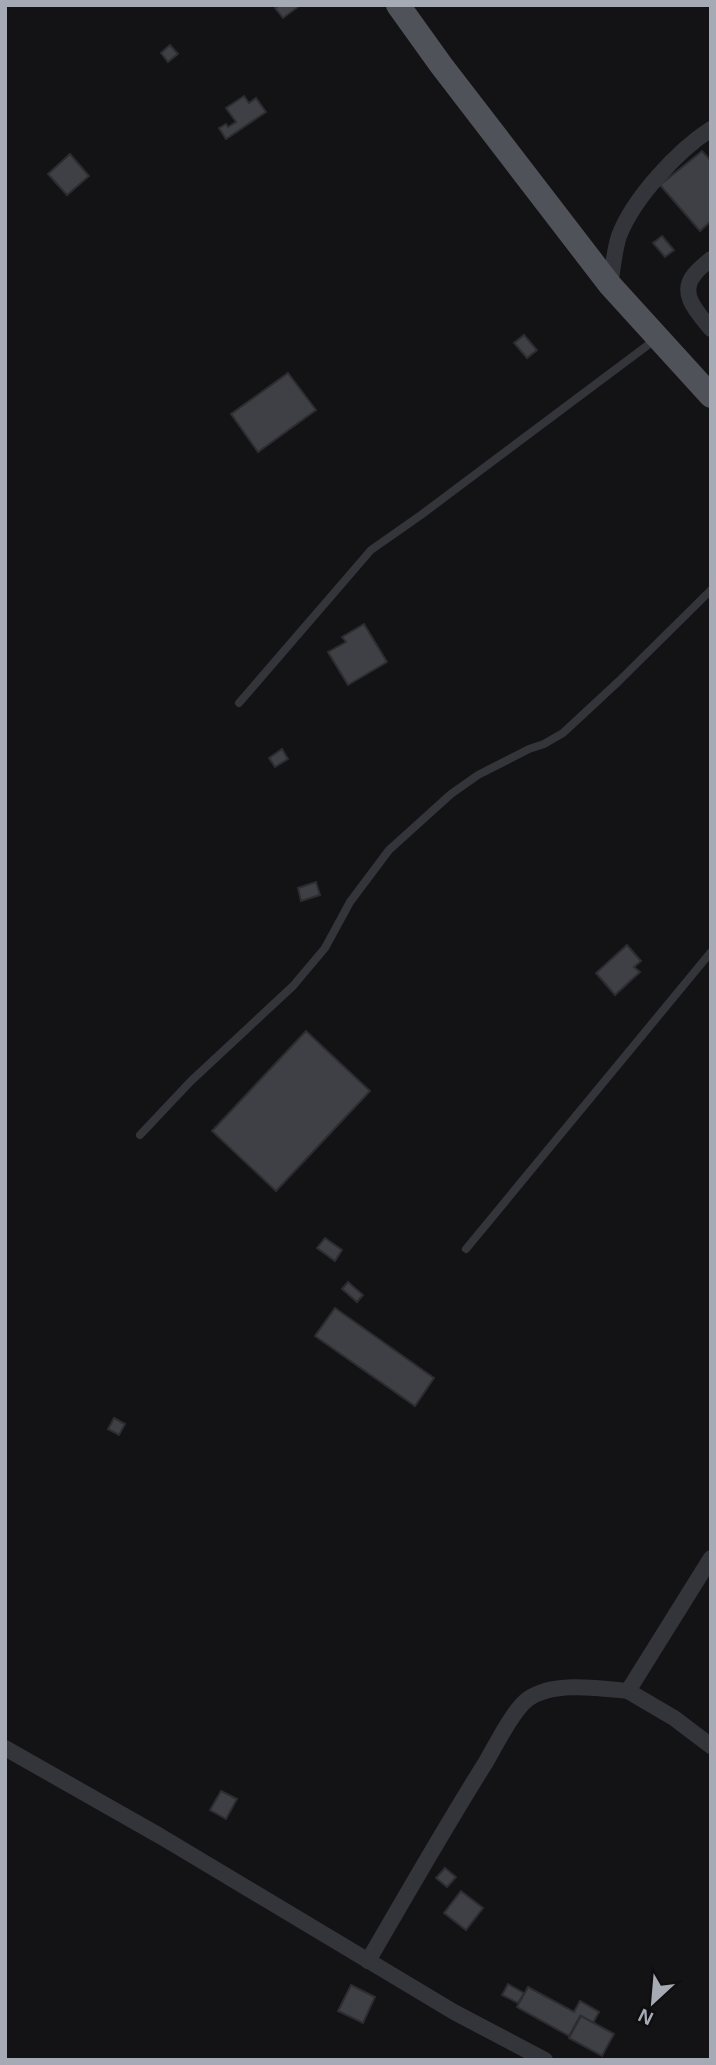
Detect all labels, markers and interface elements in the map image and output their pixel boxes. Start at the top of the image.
north arrow [618,1967,688,2037]
text: N [635,2004,657,2029]

